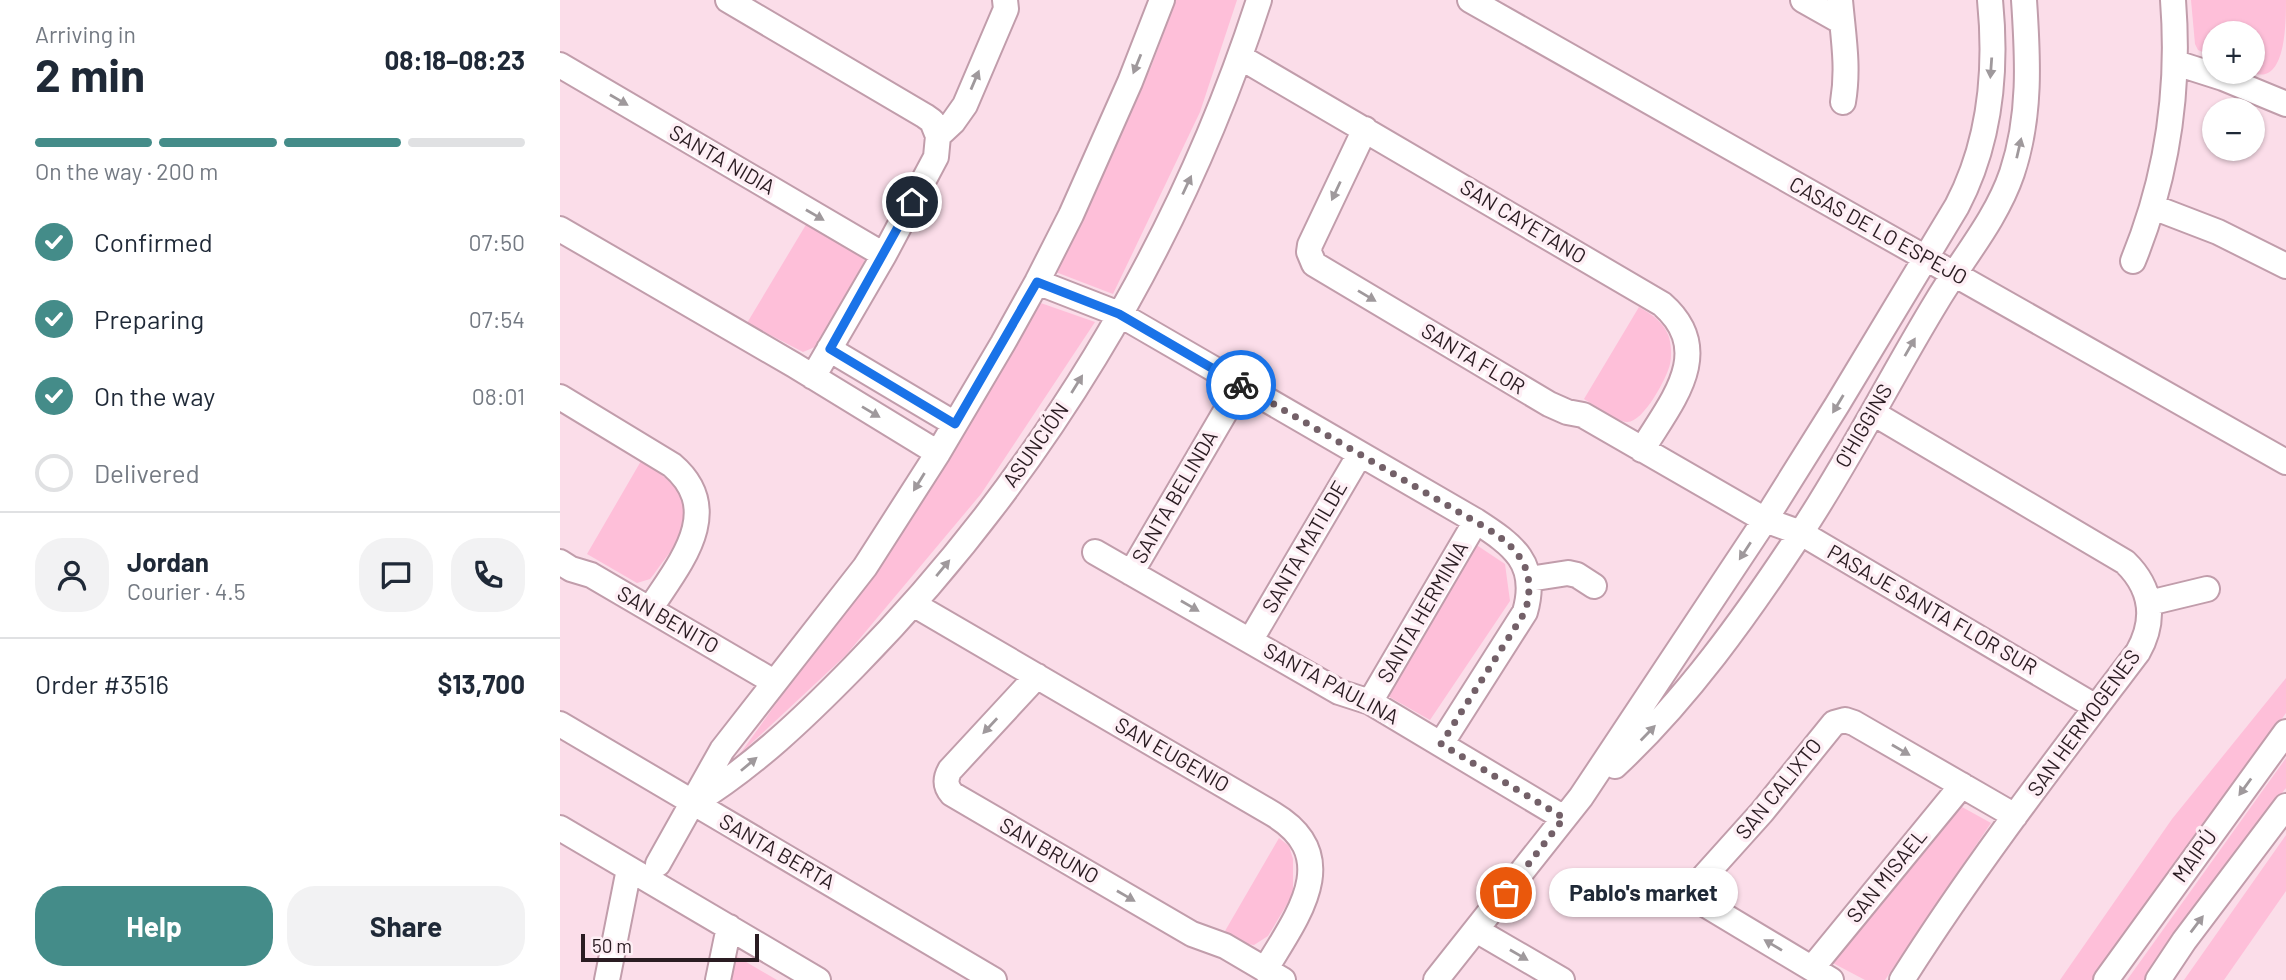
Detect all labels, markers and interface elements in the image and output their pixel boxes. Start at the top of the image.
text: Arriving in [35,20,136,48]
map controls [2202,21,2265,161]
button: + [2202,21,2265,84]
text: 08:18–08:23 [384,44,525,75]
text: 2 min [35,46,145,101]
one-way arrow [1132,53,1143,74]
one-way arrow [1986,57,1997,79]
one-way arrow [970,69,981,90]
one-way arrow [609,94,628,106]
button: − [2202,98,2265,161]
street label: SANTA NIDIA [666,118,780,199]
one-way arrow [2013,137,2024,159]
text: On the way · 200 m [35,157,218,185]
street label: CASAS DE LO ESPEJO [1785,170,1972,289]
pin [882,172,942,232]
street label: SAN CAYETANO [1456,173,1591,268]
one-way arrow [1181,175,1192,195]
one-way arrow [1330,181,1342,201]
icon: home [893,183,931,221]
one-way arrow [806,209,825,221]
icon: check [35,223,73,261]
text: Confirmed [94,226,213,257]
text: 07:50 [469,228,525,256]
one-way arrow [1357,290,1376,302]
icon: check [35,300,73,338]
text: Preparing [94,303,204,334]
text: 07:54 [469,305,525,333]
street label: SANTA FLOR [1417,317,1530,398]
one-way arrow [1904,337,1917,356]
courier [1206,350,1276,420]
icon: bike [1222,366,1260,404]
one-way arrow [1071,375,1083,394]
icon: check [35,377,73,415]
street label: O'HIGGINS [1829,379,1897,472]
text: On the way [94,380,215,411]
text: 08:01 [472,382,525,410]
one-way arrow [1832,394,1844,413]
street label: ASUNCIÓN [997,397,1073,491]
one-way arrow [862,406,881,419]
street label: SANTA BELINDA [1126,425,1222,567]
text: Delivered [94,457,200,488]
one-way arrow [913,472,926,492]
street label: SANTA MATILDE [1256,476,1352,617]
street label: SANTA HERMINIA [1371,536,1472,686]
button: person [35,538,109,612]
button: chat [359,538,433,612]
button: phone [451,538,525,612]
street label: PASAJE SANTA FLOR SUR [1823,538,2042,679]
one-way arrow [1738,541,1751,561]
text: Jordan [127,546,209,577]
one-way arrow [935,559,950,576]
text: Courier · 4.5 [127,577,246,605]
street label: SAN BENITO [614,580,724,658]
one-way arrow [1181,600,1200,612]
street label: SANTA PAULINA [1260,637,1404,729]
street label: SAN HERMOGENES [2021,644,2144,800]
text: Order #3516 [35,668,169,699]
text: $13,700 [437,668,525,699]
street label: SAN EUGENIO [1111,711,1234,796]
one-way arrow [983,717,999,734]
one-way arrow [1639,724,1656,741]
street label: SAN CALIXTO [1730,733,1826,844]
one-way arrow [1892,744,1911,756]
one-way arrow [740,757,758,772]
one-way arrow [2238,778,2253,796]
street label: SANTA BERTA [716,808,840,894]
street label: SAN BRUNO [996,811,1104,888]
street label: SAN MISAEL [1840,823,1931,927]
street label: MAIPÚ [2166,824,2221,886]
pin [1476,863,1536,923]
callout: Pablo's market [1548,868,1737,917]
icon: bag [1487,874,1525,912]
text: Pablo's market [1569,878,1718,906]
button: Help [35,886,273,966]
button: Share [287,886,525,966]
one-way arrow [1117,889,1136,902]
one-way arrow [2189,915,2203,933]
scale bar [581,931,760,963]
text: 50 m [592,934,632,957]
one-way arrow [1763,938,1782,951]
one-way arrow [1510,949,1529,961]

